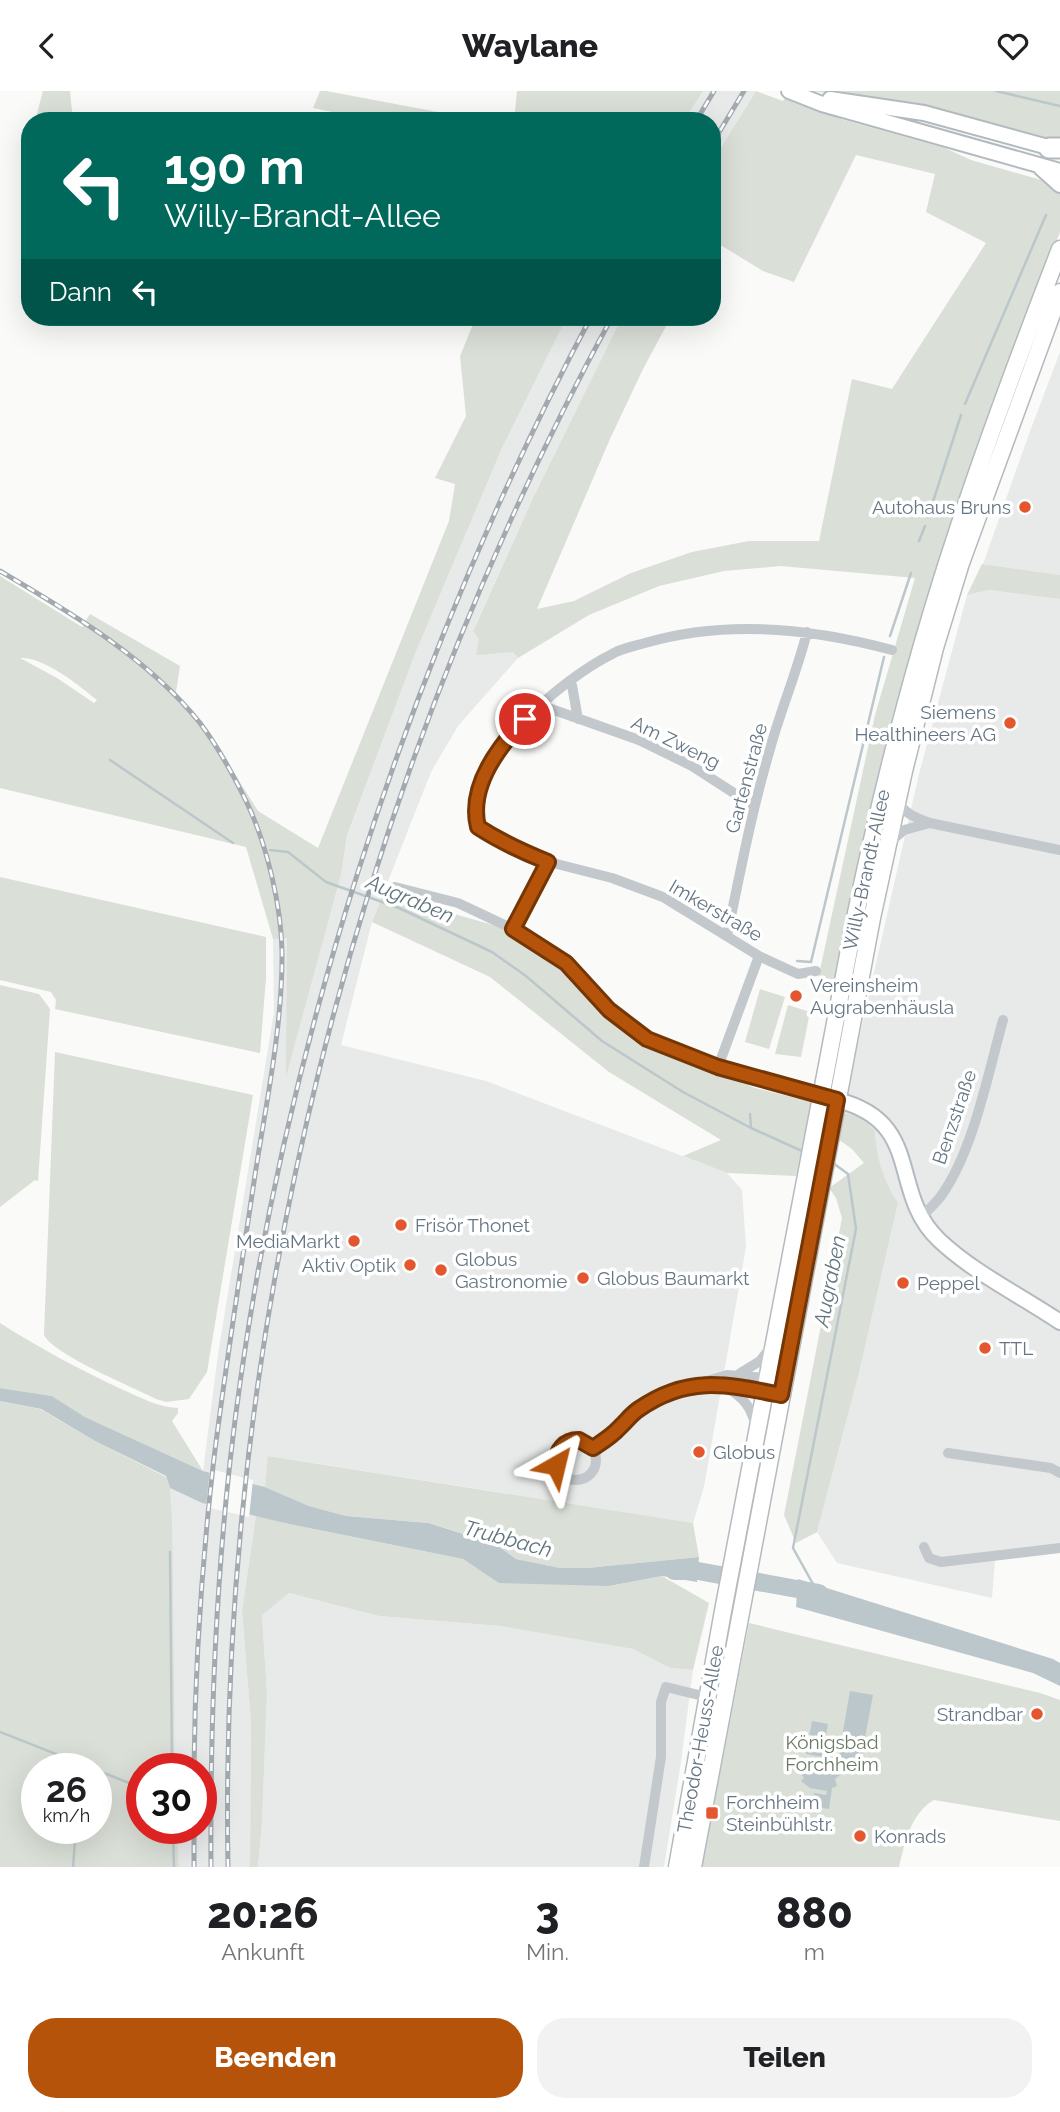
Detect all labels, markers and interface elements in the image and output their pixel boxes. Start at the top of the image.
icon: back [28,27,66,65]
text: Waylane [462,27,598,64]
icon: heart [994,27,1032,65]
text: 190 m [164,138,305,195]
icon: left [49,140,140,231]
text: Willy-Brandt-Allee [164,197,441,234]
icon: left [126,273,164,311]
text: Dann [49,277,112,307]
place label: Autohaus Bruns [872,496,1011,518]
marker: Autohaus Bruns [1017,499,1033,515]
pin [495,689,555,749]
icon: arrive [506,700,544,738]
place label: Siemens Healthineers AG [854,701,996,745]
street label: Am Zweng [628,711,724,773]
marker: Siemens Healthineers AG [1002,715,1018,731]
street label: Gartenstraße [721,720,771,836]
street label: Willy-Brandt-Allee [838,787,894,953]
water label: Augraben [362,869,458,928]
street label: Imkerstraße [666,875,766,945]
place label: Vereinsheim Augrabenhäusla [810,974,954,1018]
marker: Vereinsheim Augrabenhäusla [788,988,804,1004]
street label: Benzstraße [928,1067,980,1167]
place label: Frisör Thonet [415,1214,530,1236]
marker: Frisör Thonet [393,1217,409,1233]
place label: MediaMarkt [236,1230,341,1252]
marker: MediaMarkt [346,1233,362,1249]
water label: Augraben [808,1233,851,1330]
place label: Globus Gastronomie [455,1248,567,1292]
place label: Aktiv Optik [302,1254,396,1276]
marker: Aktiv Optik [402,1257,418,1273]
marker: Globus Gastronomie [433,1262,449,1278]
place label: Globus Baumarkt [597,1267,750,1289]
marker: Globus Baumarkt [575,1270,591,1286]
place label: Peppel [917,1272,980,1294]
marker: Peppel [895,1275,911,1291]
place label: TTL [999,1337,1033,1359]
marker: TTL [977,1340,993,1356]
position arrow [519,1428,593,1502]
place label: Globus [713,1441,775,1463]
marker: Globus [691,1444,707,1460]
water label: Trubbach [461,1515,555,1562]
street label: Theodor-Heuss-Allee [673,1643,727,1835]
place label: Strandbar [937,1703,1023,1725]
marker: Strandbar [1029,1706,1045,1722]
park label: Königsbad Forchheim [785,1731,879,1775]
speed limit sign: 30 [126,1753,217,1844]
text: 26 [46,1769,87,1810]
place label: Forchheim Steinbühlstr. [726,1791,833,1835]
text: km/h [43,1805,90,1826]
marker: Forchheim Steinbühlstr. [704,1805,720,1821]
place label: Konrads [874,1825,946,1847]
marker: Konrads [852,1828,868,1844]
text: 20:26 [207,1889,319,1938]
text: 3 [535,1889,559,1938]
text: 880 [776,1889,853,1938]
text: Ankunft [221,1938,305,1965]
text: Min. [526,1938,569,1965]
text: m [804,1938,825,1965]
button: Beenden [28,2018,523,2098]
button: Teilen [537,2018,1032,2098]

